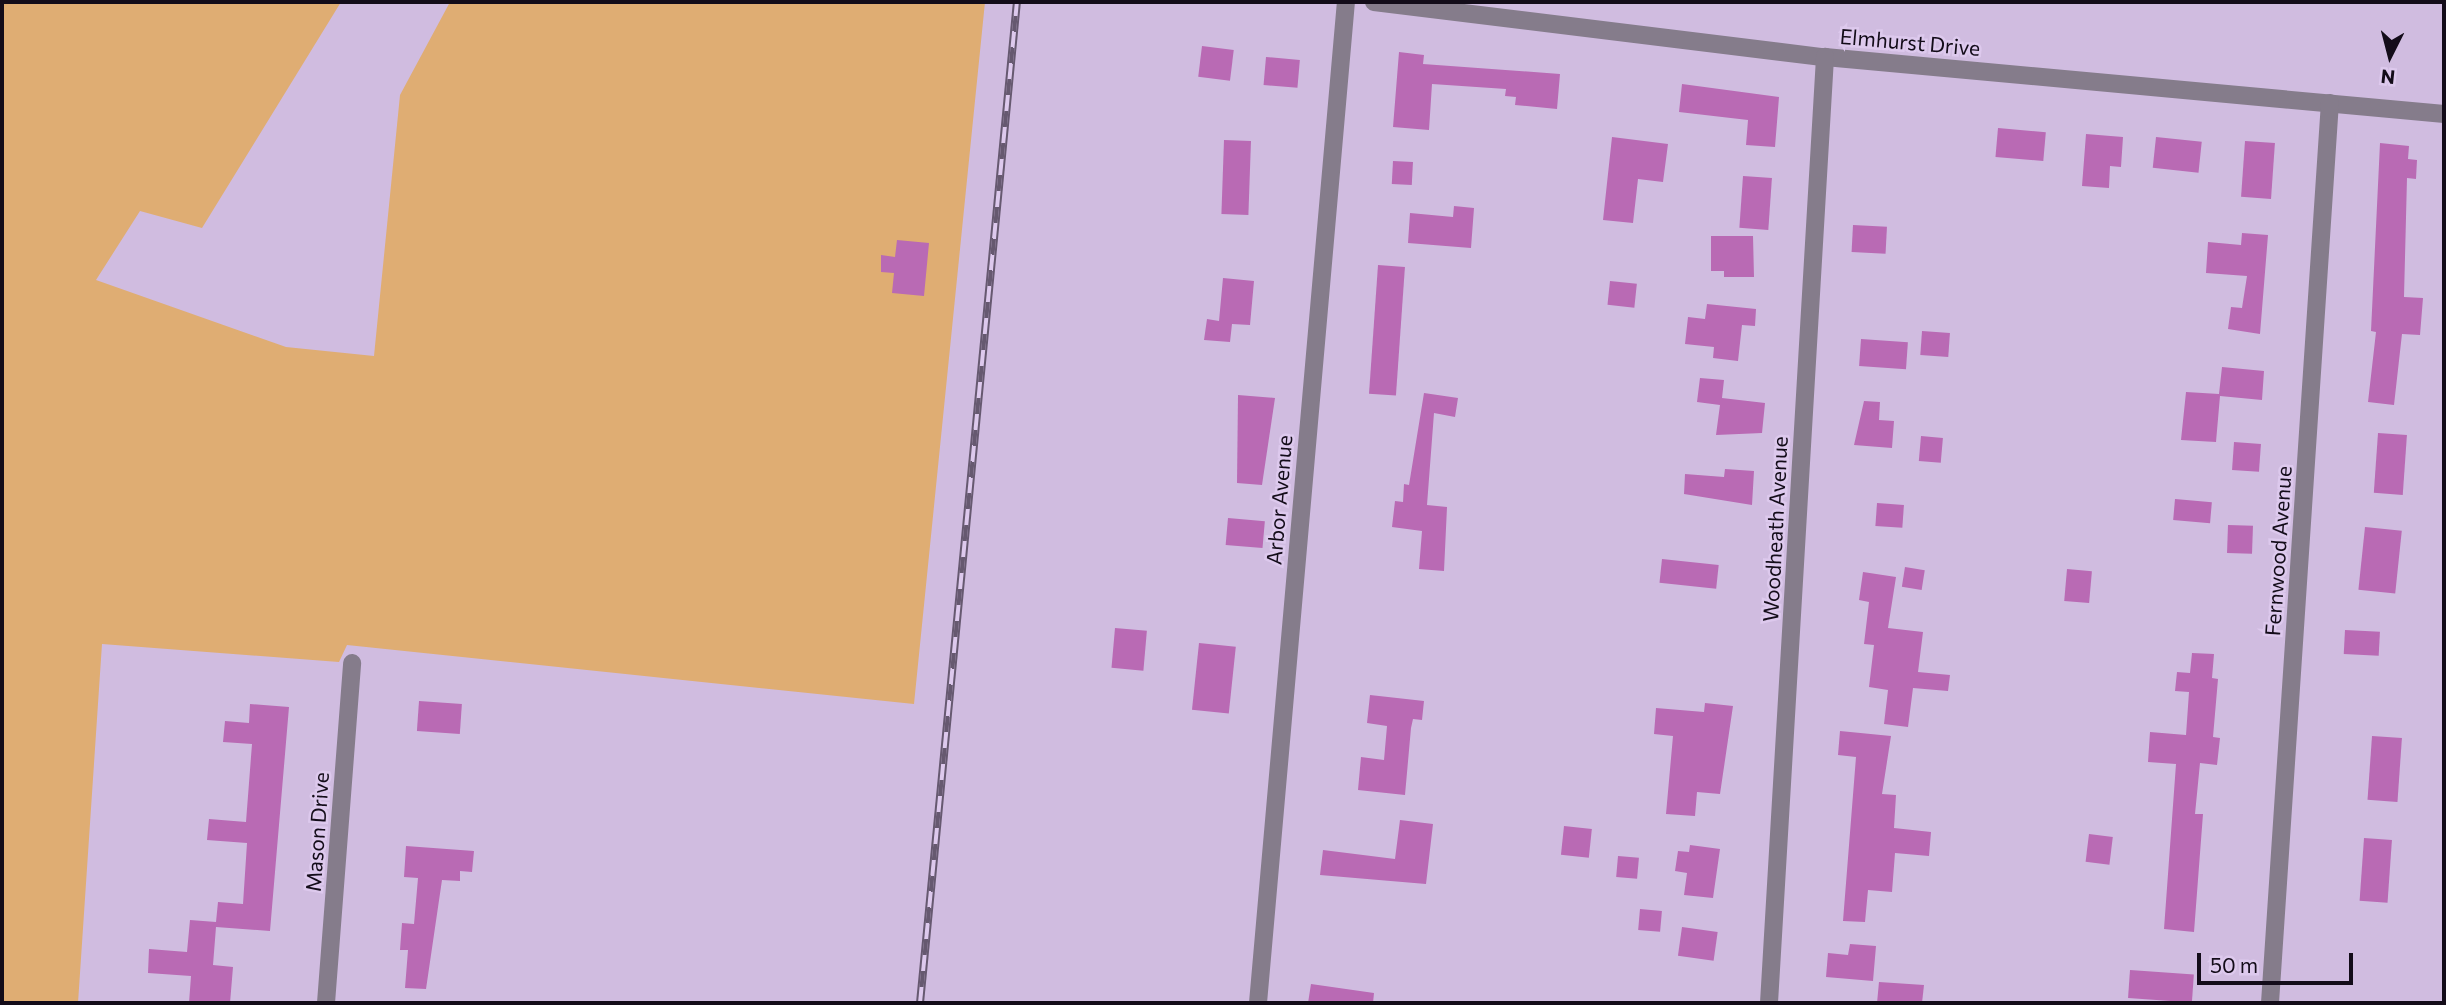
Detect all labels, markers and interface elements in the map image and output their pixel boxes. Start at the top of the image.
north arrow [2355,21,2425,91]
street label: Elmhurst Drive [1839,23,1981,61]
text: N [2379,65,2396,90]
street label: Arbor Avenue [1261,434,1297,566]
street label: Woodheath Avenue [1758,436,1792,622]
street label: Fernwood Avenue [2259,465,2297,637]
street label: Mason Drive [300,771,334,893]
scale bar [2201,939,2357,983]
text: 50 m [2210,952,2258,977]

